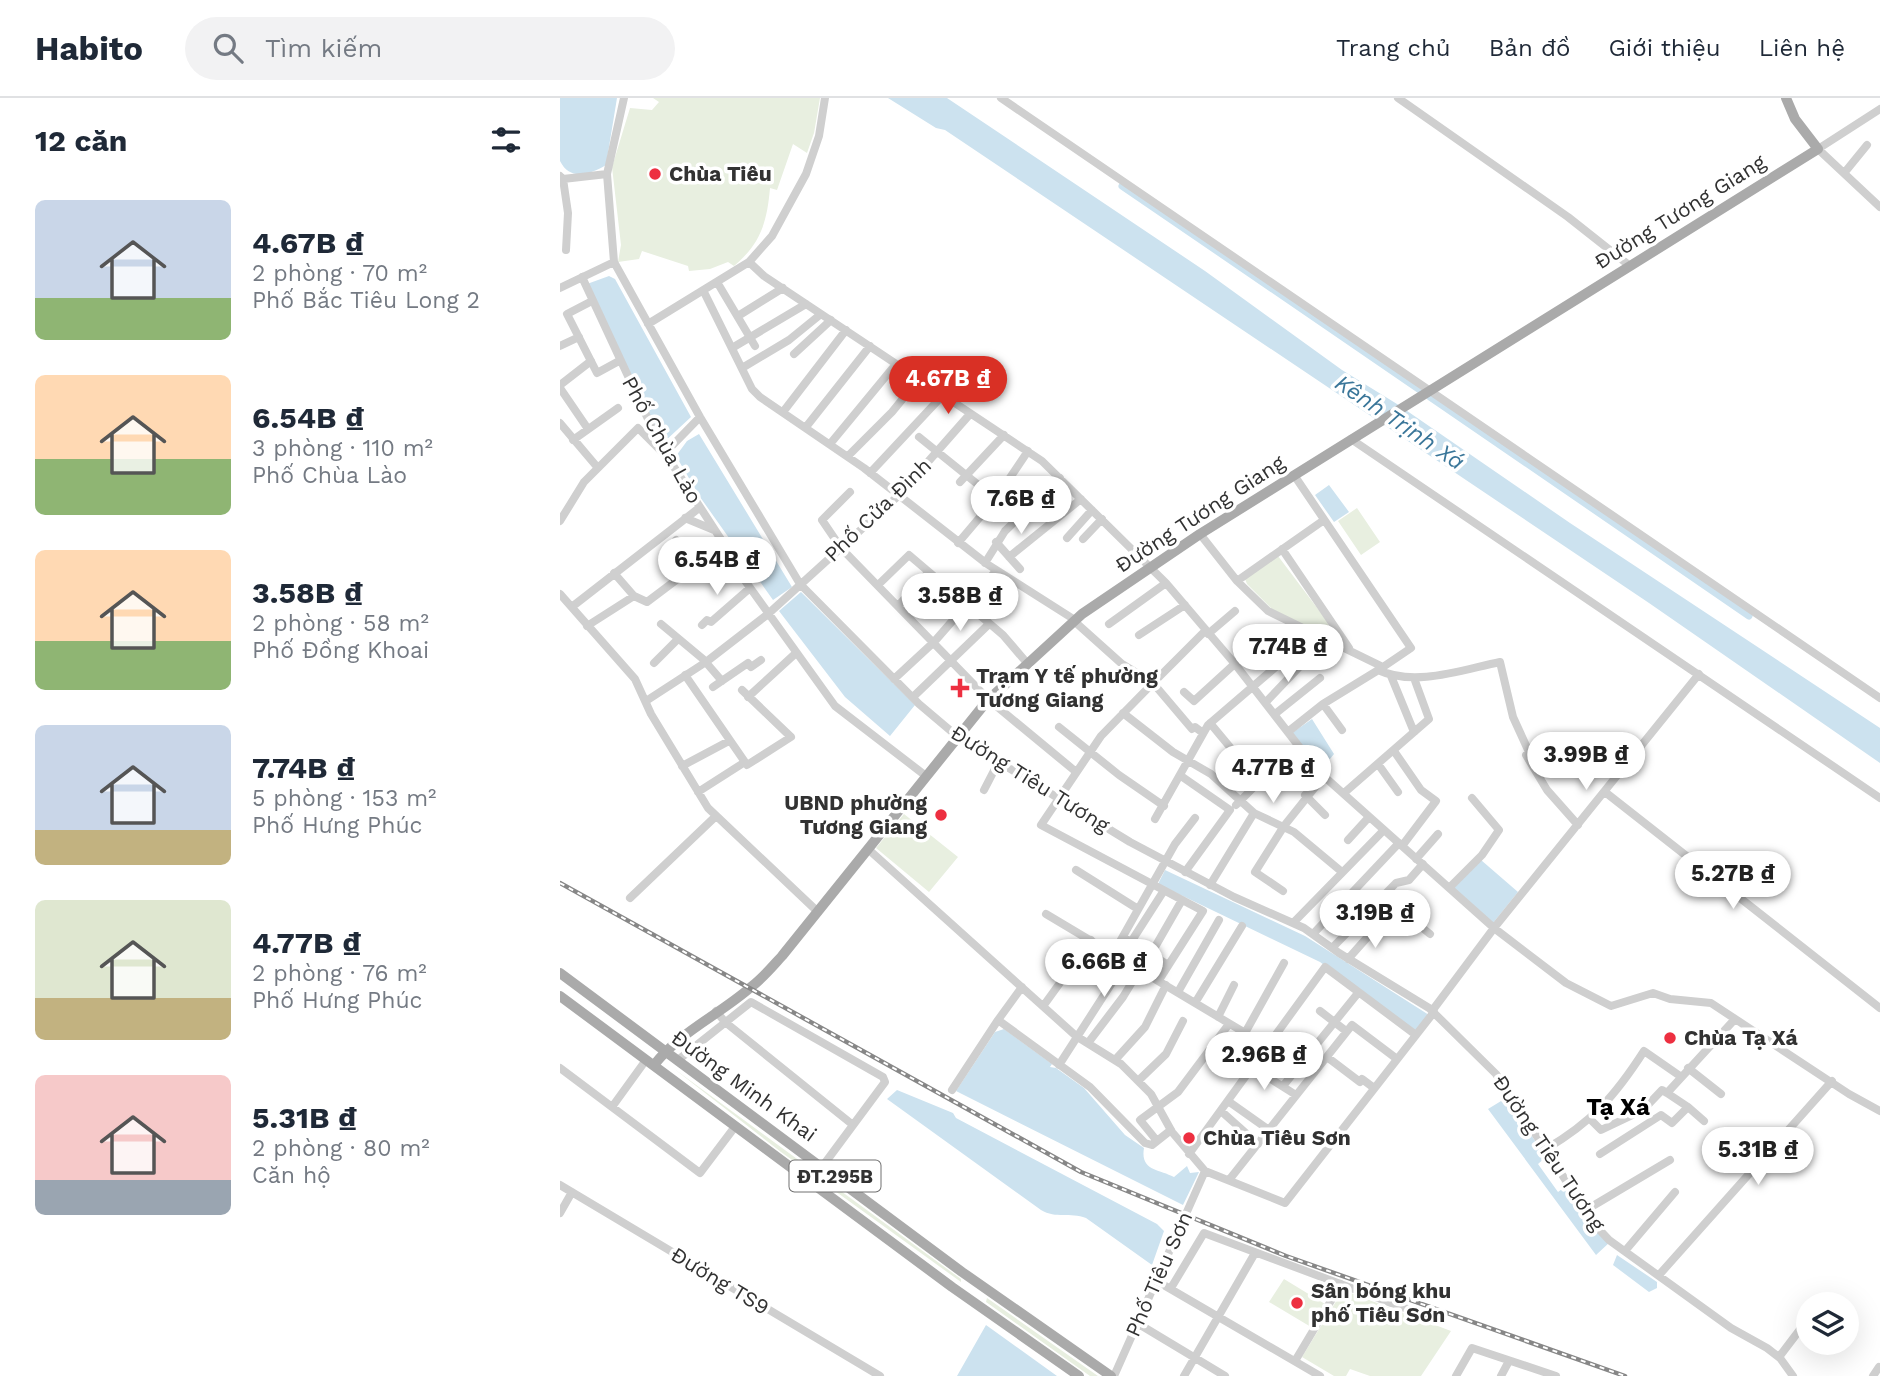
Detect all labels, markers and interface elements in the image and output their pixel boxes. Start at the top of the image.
search box [185,17,675,80]
text: Habito [35,29,143,68]
icon: search [209,29,247,67]
text: Tìm kiếm [265,33,382,63]
text: Trang chủ [1336,34,1451,62]
text: Bản đồ [1489,34,1570,62]
text: Giới thiệu [1608,34,1721,62]
text: Liên hệ [1759,34,1845,62]
icon: filters [487,121,525,159]
text: 12 căn [35,123,127,158]
street label: Đường Tương Giang [1590,148,1771,274]
place label: Chùa Tiêu [669,161,772,186]
marker: Chùa Tiêu [647,166,663,182]
text: 4.67B ₫ [252,225,364,260]
icon: home [91,228,175,312]
text: 2 phòng · 70 m² [252,260,427,287]
text: Phố Bắc Tiêu Long 2 [252,287,480,314]
pin: 4.67B ₫ [883,356,1013,416]
text: 4.67B ₫ [905,365,991,392]
water label: Kênh Trịnh Xá [1330,369,1470,476]
street label: Phố Chùa Lào [617,372,708,508]
text: 6.54B ₫ [252,400,364,435]
icon: home [91,403,175,487]
text: 3 phòng · 110 m² [252,435,433,462]
street label: Đường Tương Giang [1110,449,1290,578]
street label: Phố Cửa Đình [819,453,936,567]
text: Phố Chùa Lào [252,462,407,489]
pin: 7.6B ₫ [964,476,1078,536]
text: 7.6B ₫ [987,485,1055,512]
pin: 6.54B ₫ [652,538,782,597]
text: 6.54B ₫ [674,546,760,573]
pin: 3.58B ₫ [895,574,1025,633]
text: 3.58B ₫ [252,575,363,610]
icon: home [91,578,175,662]
text: 3.58B ₫ [918,582,1003,609]
text: 2 phòng · 58 m² [252,610,429,637]
pin: 7.74B ₫ [1223,624,1353,684]
text: 7.74B ₫ [1248,633,1328,660]
text: Phố Đồng Khoai [252,637,429,664]
place label: Trạm Y tế phường Tương Giang [976,663,1158,712]
marker: Trạm Y tế phường Tương Giang [950,678,970,698]
street label: Đường Tiêu Tương [946,720,1115,838]
pin: 3.99B ₫ [1521,732,1651,792]
text: 3.99B ₫ [1543,741,1629,768]
pin: 4.77B ₫ [1208,746,1338,805]
text: 7.74B ₫ [252,750,355,785]
icon: home [91,753,175,837]
text: 4.77B ₫ [1231,754,1315,781]
text: 5 phòng · 153 m² [252,785,437,812]
place label: UBND phường Tương Giang [784,790,927,839]
marker: UBND phường Tương Giang [933,807,949,823]
text: Phố Hưng Phúc [252,812,422,839]
pin: 5.27B ₫ [1668,852,1798,911]
text: 5.27B ₫ [1691,860,1775,887]
pin: 3.19B ₫ [1310,890,1440,950]
text: 3.19B ₫ [1336,899,1414,926]
text: 4.77B ₫ [252,925,361,960]
icon: home [91,928,175,1012]
pin: 6.66B ₫ [1039,940,1169,999]
text: 6.66B ₫ [1061,948,1147,975]
text: 2 phòng · 76 m² [252,960,427,987]
text: Phố Hưng Phúc [252,987,422,1014]
street label: Đường Minh Khai [667,1025,822,1147]
place label: Chùa Tạ Xá [1684,1025,1799,1050]
marker: Chùa Tạ Xá [1662,1030,1678,1046]
pin: 2.96B ₫ [1199,1032,1329,1092]
text: 2.96B ₫ [1221,1041,1307,1068]
street label: Đường Tiêu Tương [1488,1070,1611,1236]
district label: Tạ Xá [1586,1093,1650,1121]
text: 5.31B ₫ [252,1100,357,1135]
icon: home [91,1103,175,1187]
place label: Chùa Tiêu Sơn [1203,1125,1351,1150]
pin: 5.31B ₫ [1693,1128,1823,1187]
marker: Chùa Tiêu Sơn [1181,1130,1197,1146]
text: 2 phòng · 80 m² [252,1135,430,1162]
text: 5.31B ₫ [1718,1136,1798,1163]
road number: ĐT.295B [790,1160,880,1192]
text: Căn hộ [252,1162,331,1189]
street label: Phố Tiêu Sơn [1120,1207,1197,1340]
street label: Đường TS9 [667,1241,774,1320]
place label: Sân bóng khu phố Tiêu Sơn [1311,1278,1451,1327]
map controls [1796,1292,1859,1355]
button: layers [1796,1292,1859,1355]
marker: Sân bóng khu phố Tiêu Sơn [1289,1295,1305,1311]

